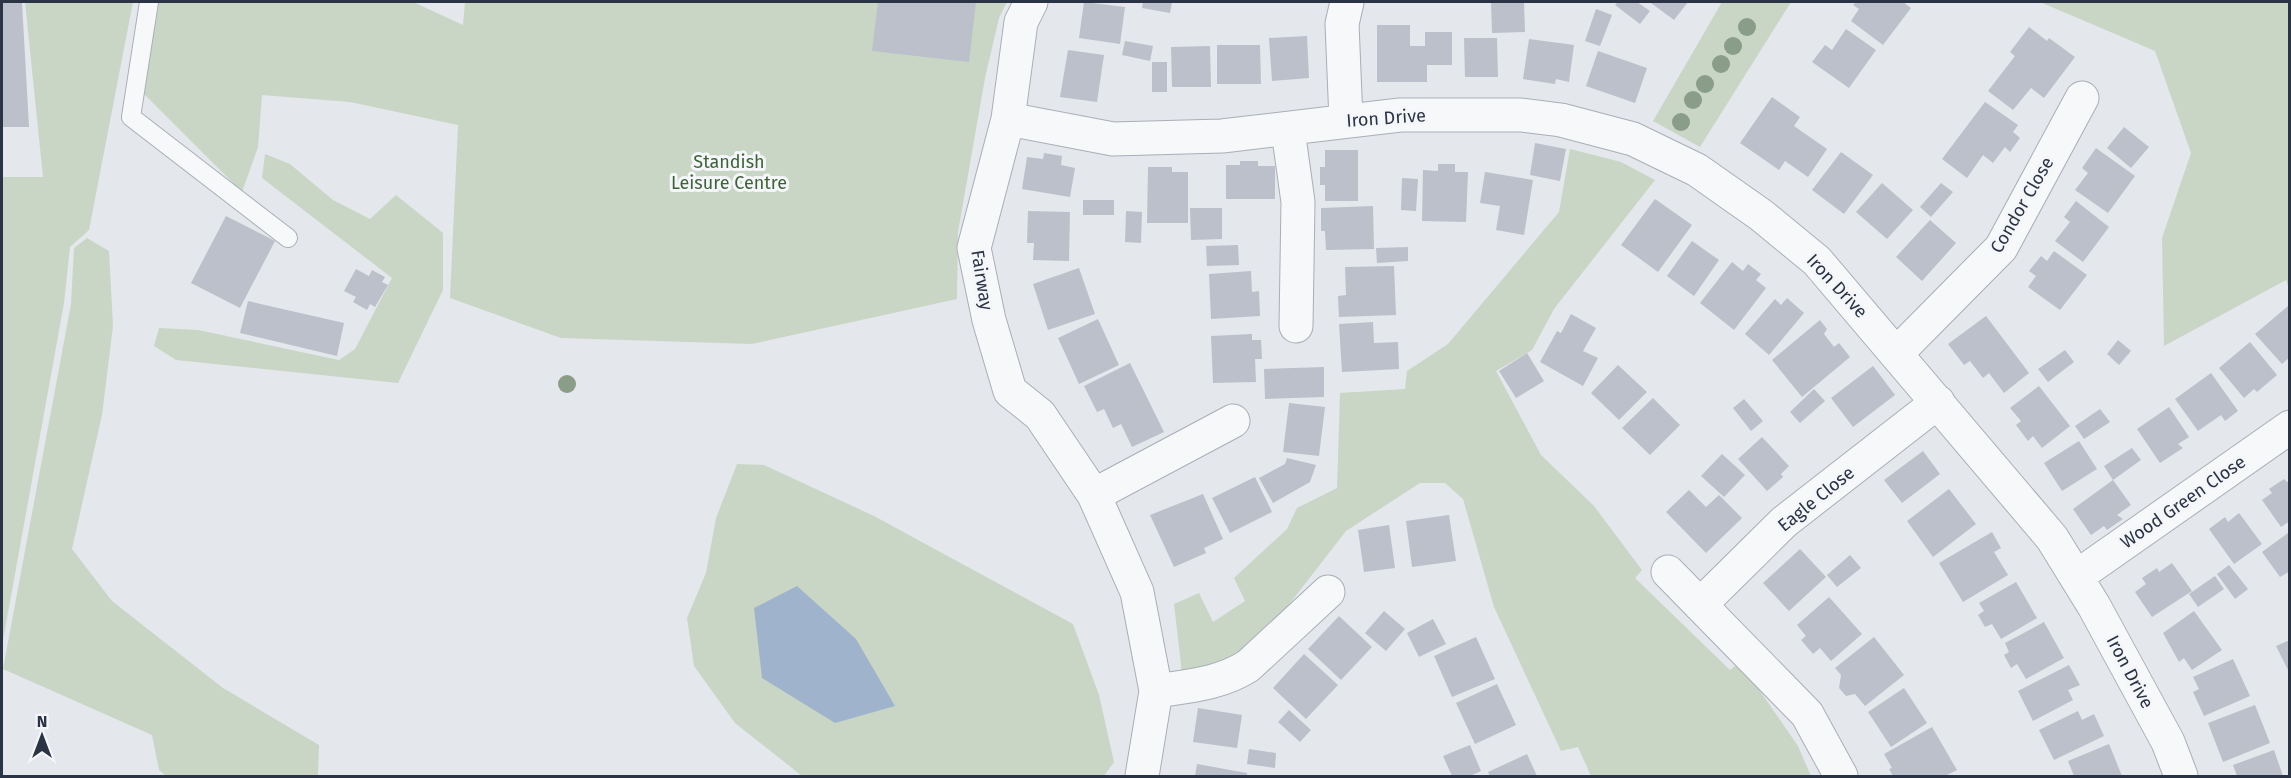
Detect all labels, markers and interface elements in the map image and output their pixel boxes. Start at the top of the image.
street label: Iron Drive [1345,104,1427,132]
park label: Standish Leisure Centre [671,151,787,194]
street label: Condor Close [1986,153,2058,257]
street label: Fairway [966,248,998,312]
street label: Iron Drive [1802,249,1872,323]
street label: Wood Green Close [2116,451,2250,553]
street label: Eagle Close [1773,462,1859,536]
street label: Iron Drive [2102,632,2158,712]
north arrow [12,706,72,766]
text: N [37,712,47,731]

